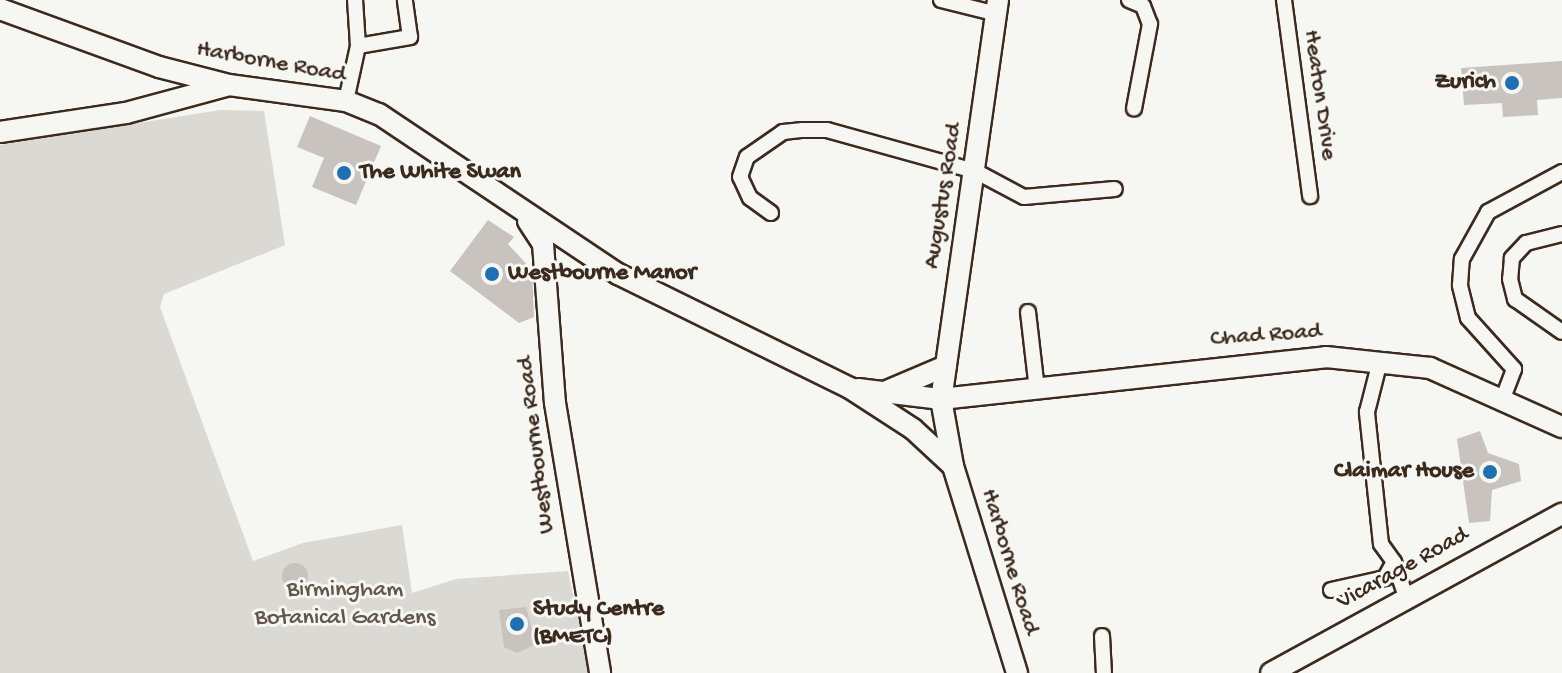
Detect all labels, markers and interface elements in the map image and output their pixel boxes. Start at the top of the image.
street label: Heaton Drive [1296,28,1342,162]
street label: Harborne Road [194,36,348,90]
place label: Zurich [1434,69,1496,97]
marker: Zurich [1503,74,1521,92]
street label: Augustus Road [918,121,970,271]
place label: The White Swan [360,159,521,187]
marker: The White Swan [335,164,353,182]
place label: Westbourne Manor [508,260,696,288]
marker: Westbourne Manor [483,265,501,283]
street label: Chad Road [1209,318,1323,354]
street label: Westbourne Road [512,355,562,535]
place label: Claimar House [1334,458,1474,486]
marker: Claimar House [1481,463,1499,481]
street label: Harborne Road [973,486,1045,638]
street label: Vicarage Road [1332,521,1474,617]
park label: Birmingham Botanical Gardens [255,577,435,633]
place label: Study Centre (BMETC) [533,596,664,652]
marker: Study Centre (BMETC) [508,615,526,633]

